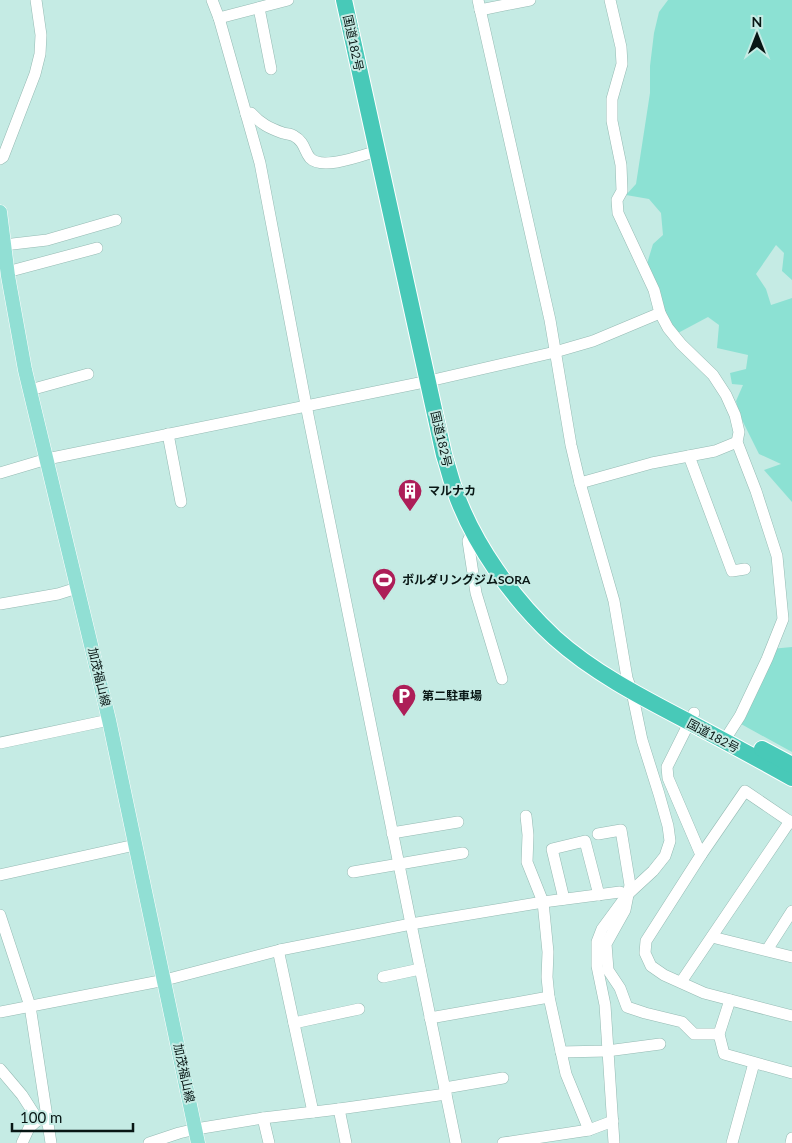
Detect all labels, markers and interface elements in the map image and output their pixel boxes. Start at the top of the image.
north arrow [732,10,782,60]
text: N [752,13,762,30]
street label: 国道182号 [340,14,367,72]
street label: 国道182号 [428,409,455,468]
building icon: マルナカ [397,478,423,512]
place label: マルナカ [428,483,476,498]
sports icon: ボルダリングジムSORA [371,567,397,601]
place label: ボルダリングジムSORA [402,572,531,587]
street label: 加茂福山線 [85,646,114,708]
parking icon: 第二駐車場 [391,683,417,717]
place label: 第二駐車場 [422,688,482,703]
street label: 国道182号 [685,716,742,756]
street label: 加茂福山線 [171,1042,198,1104]
scale bar [12,1100,134,1132]
text: 100 m [20,1108,62,1126]

